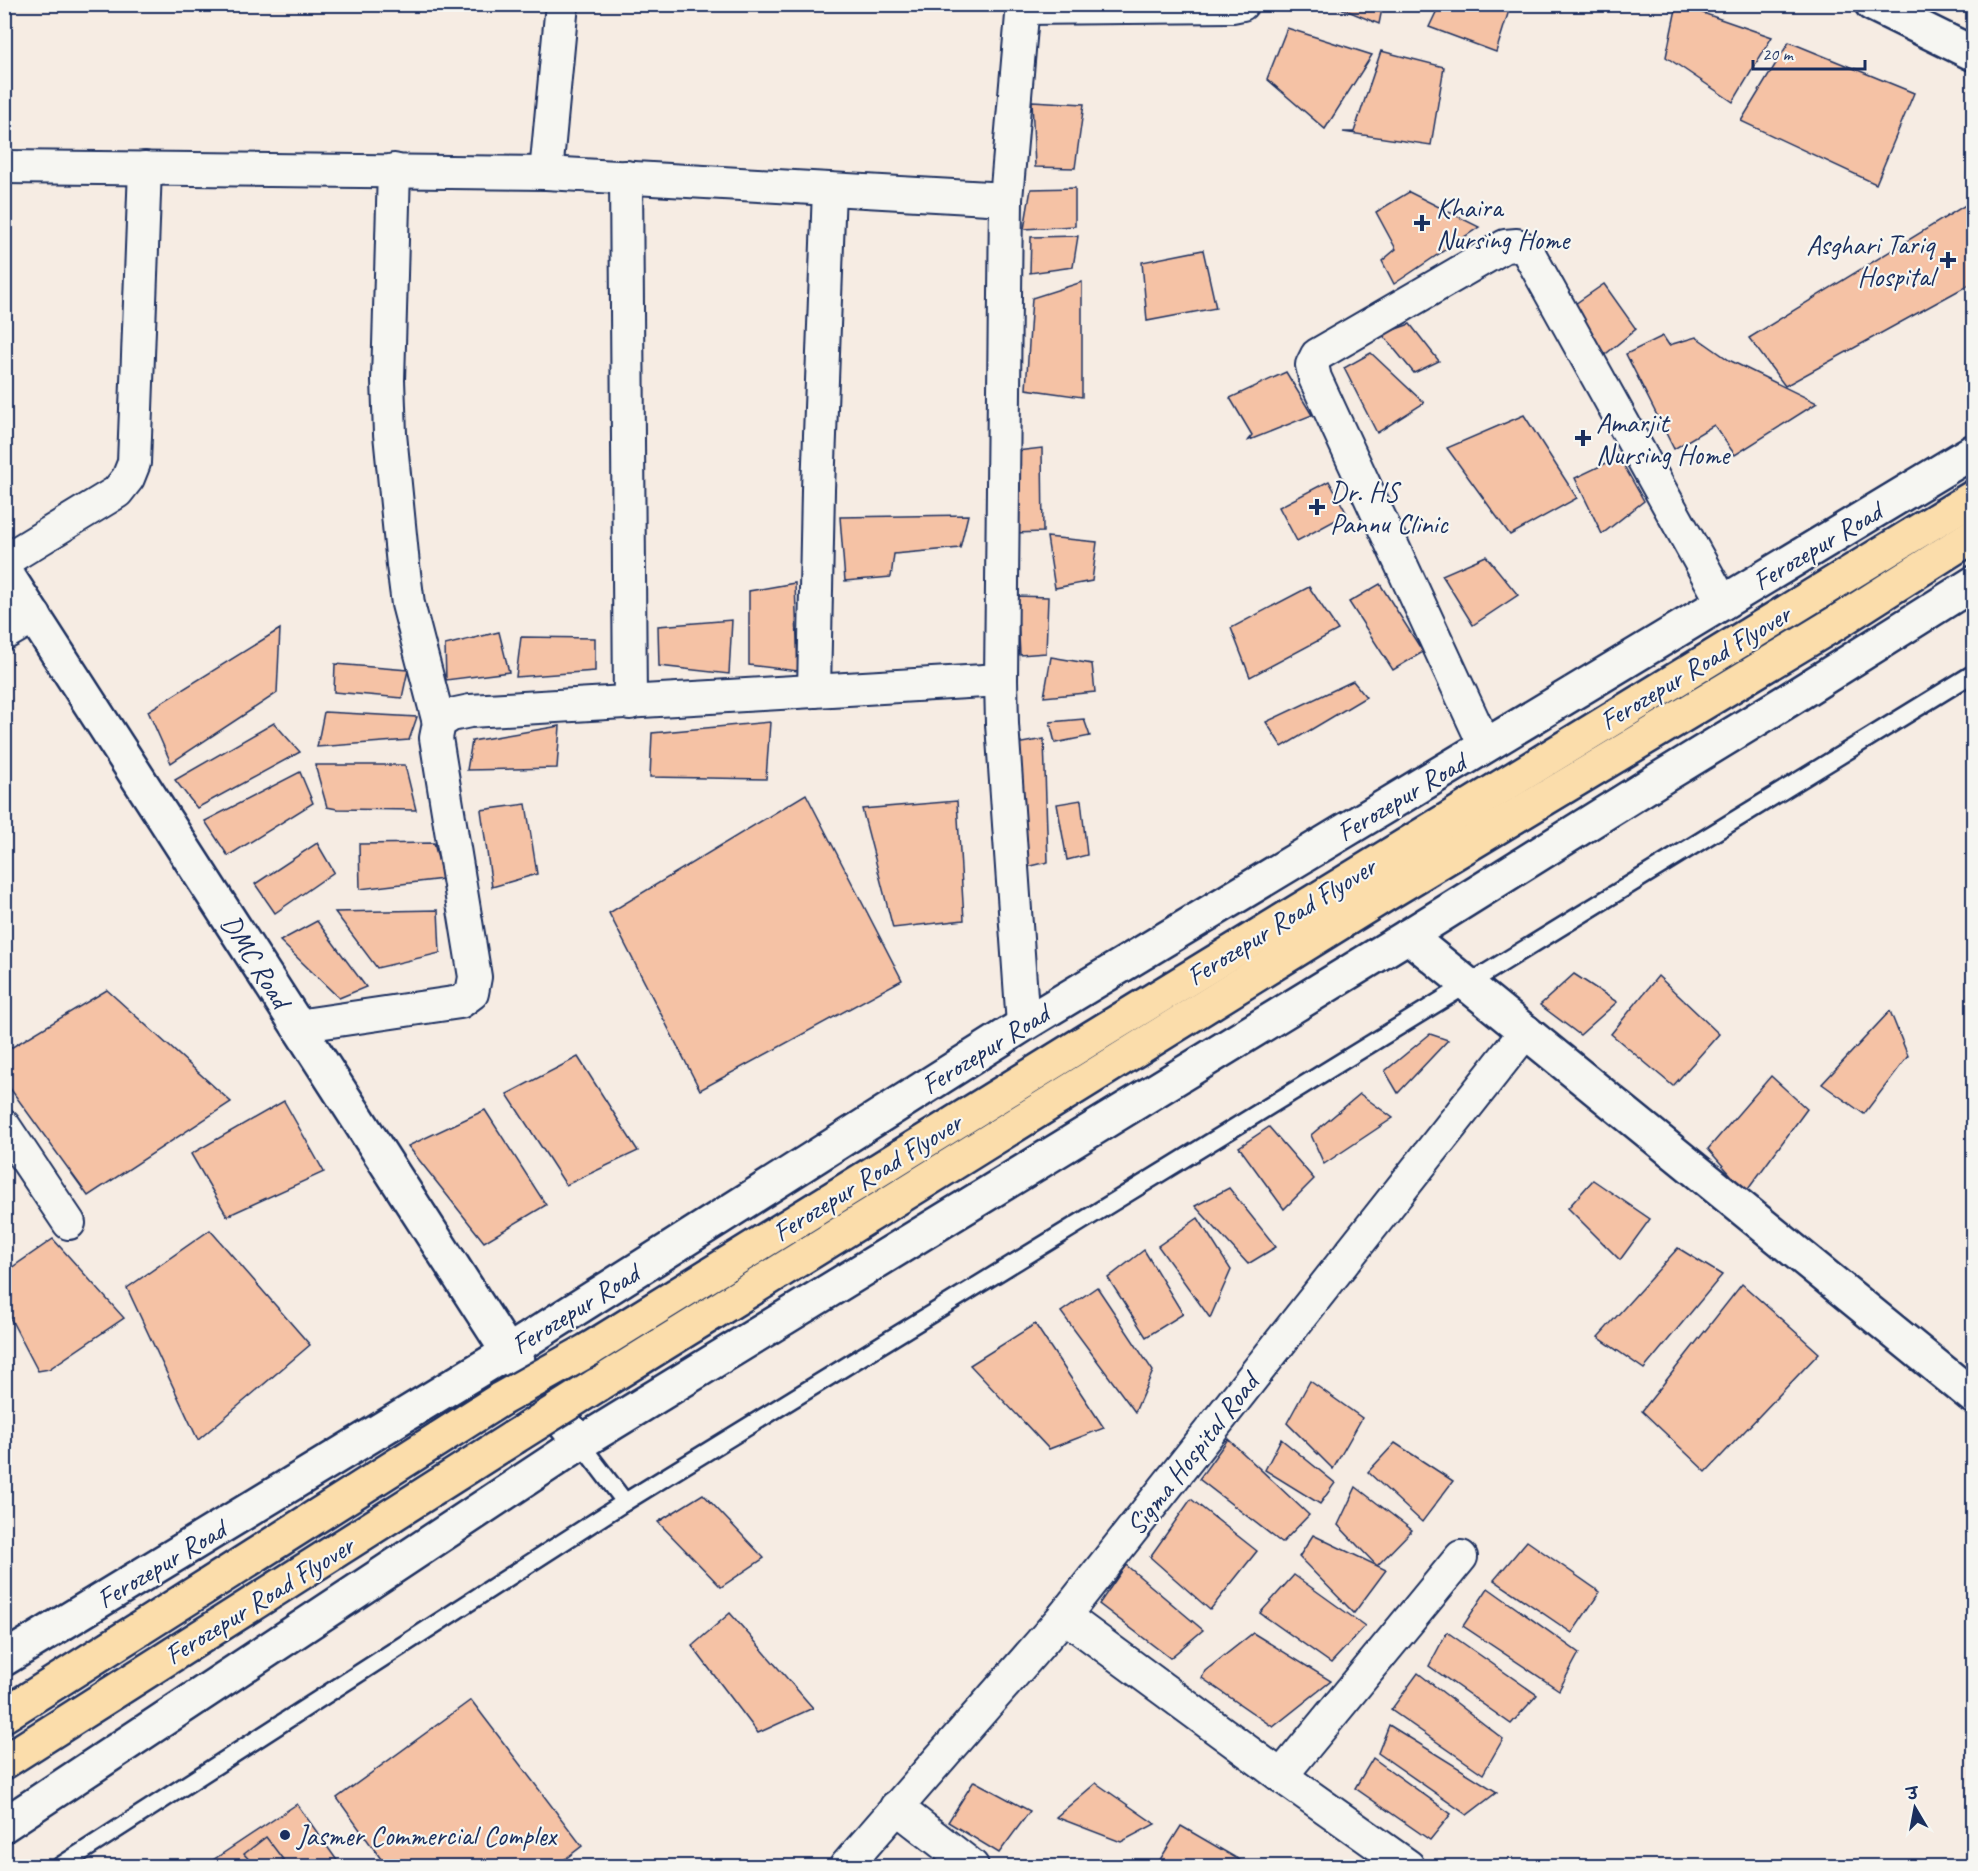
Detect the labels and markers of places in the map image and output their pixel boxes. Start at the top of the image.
place label: Khaira Nursing Home [1436,190,1571,257]
marker: Khaira Nursing Home [1413,214,1431,232]
place label: Asghari Tariq Hospital [1806,227,1939,294]
marker: Asghari Tariq Hospital [1939,251,1957,269]
place label: Amarjit Nursing Home [1596,405,1731,472]
marker: Amarjit Nursing Home [1574,429,1592,447]
place label: Dr. HS Pannu Clinic [1330,474,1449,541]
marker: Dr. HS Pannu Clinic [1308,498,1326,516]
place label: Jasmer Commercial Complex [295,1818,559,1853]
marker: Jasmer Commercial Complex [278,1828,292,1842]

